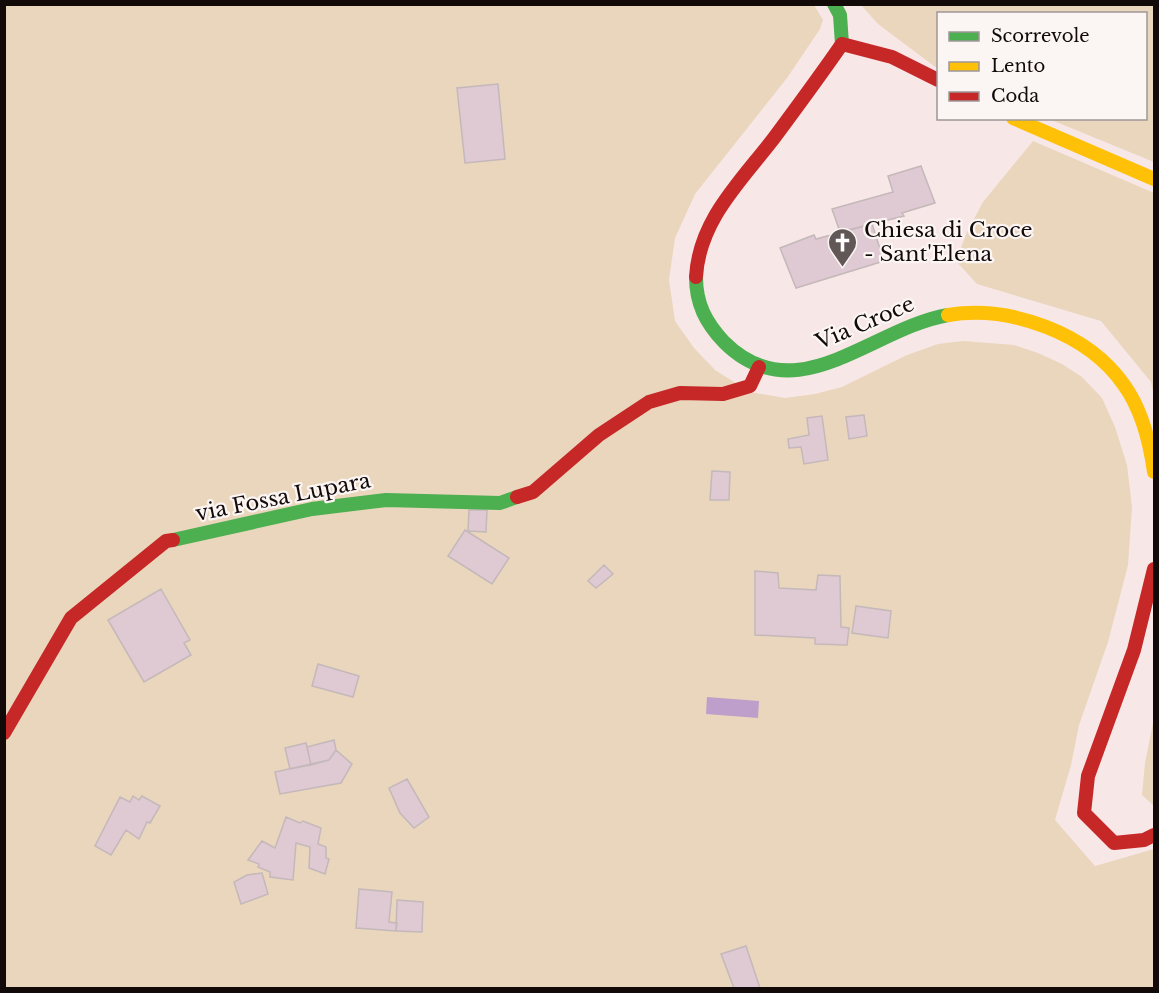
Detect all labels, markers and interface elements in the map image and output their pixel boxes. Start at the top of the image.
legend [937,12,1147,120]
text: Scorrevole [991,25,1090,47]
text: Lento [991,55,1045,77]
text: Coda [991,85,1039,107]
place label: Chiesa di Croce - Sant'Elena [864,217,1032,267]
church icon: Chiesa di Croce - Sant'Elena [827,226,859,268]
street label: Via Croce [811,291,918,356]
street label: via Fossa Lupara [193,467,373,527]

